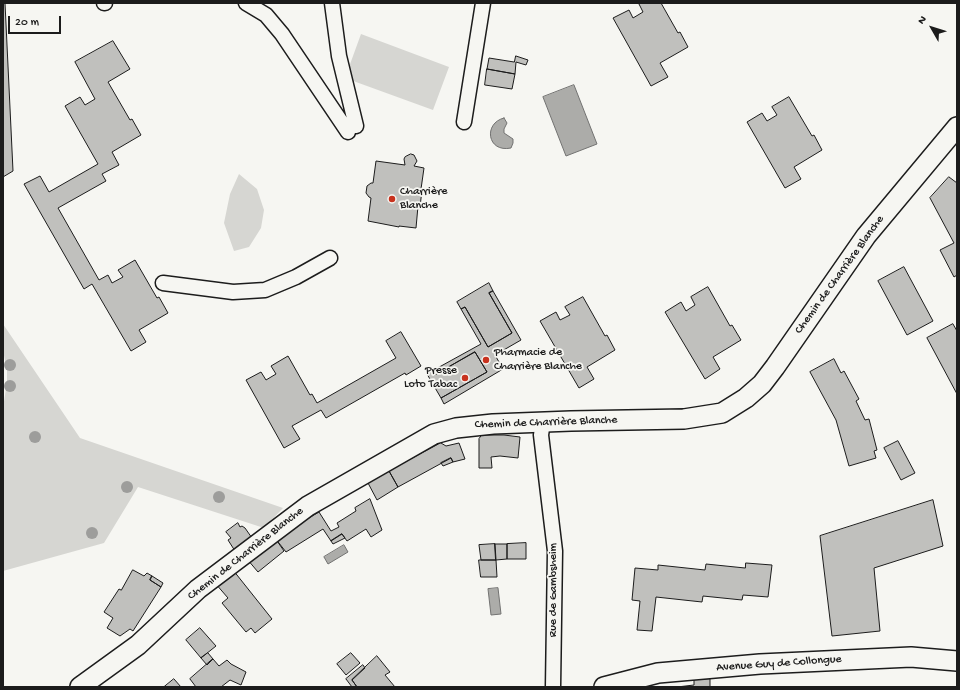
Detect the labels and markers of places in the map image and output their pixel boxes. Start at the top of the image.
place label: Charrière Blanche [400,185,447,213]
marker: Charrière Blanche [387,194,397,204]
place label: Pharmacie de Charrière Blanche [494,346,582,374]
marker: Pharmacie de Charrière Blanche [481,355,491,365]
place label: Presse Loto Tabac [404,364,457,392]
marker: Presse Loto Tabac [460,373,470,383]

